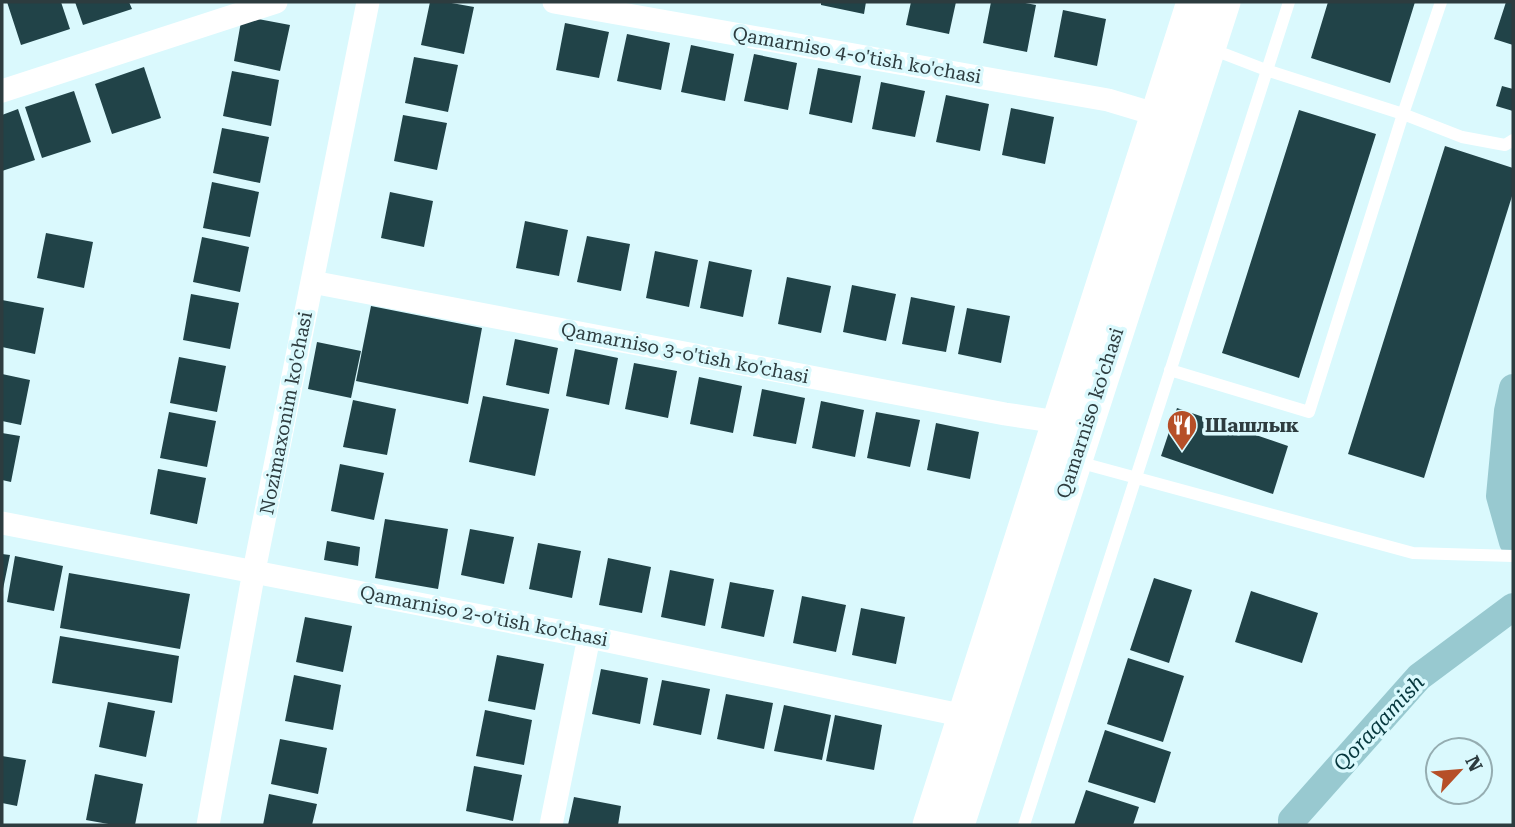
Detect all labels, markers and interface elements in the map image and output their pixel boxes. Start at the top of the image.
street label: Qamarniso 4-o'tish ko'chasi [731,22,983,88]
street label: Nozimaxonim ko'chasi [255,310,317,516]
street label: Qamarniso 3-o'tish ko'chasi [559,318,811,388]
street label: Qamarniso ko'chasi [1051,325,1129,501]
restaurant icon: Шашлык [1165,408,1199,452]
place label: Шашлык [1205,414,1299,437]
street label: Qamarniso 2-o'tish ko'chasi [358,581,610,651]
water label: Qoraqamish [1329,670,1430,776]
north arrow [1424,736,1494,806]
text: N [1460,752,1488,776]

